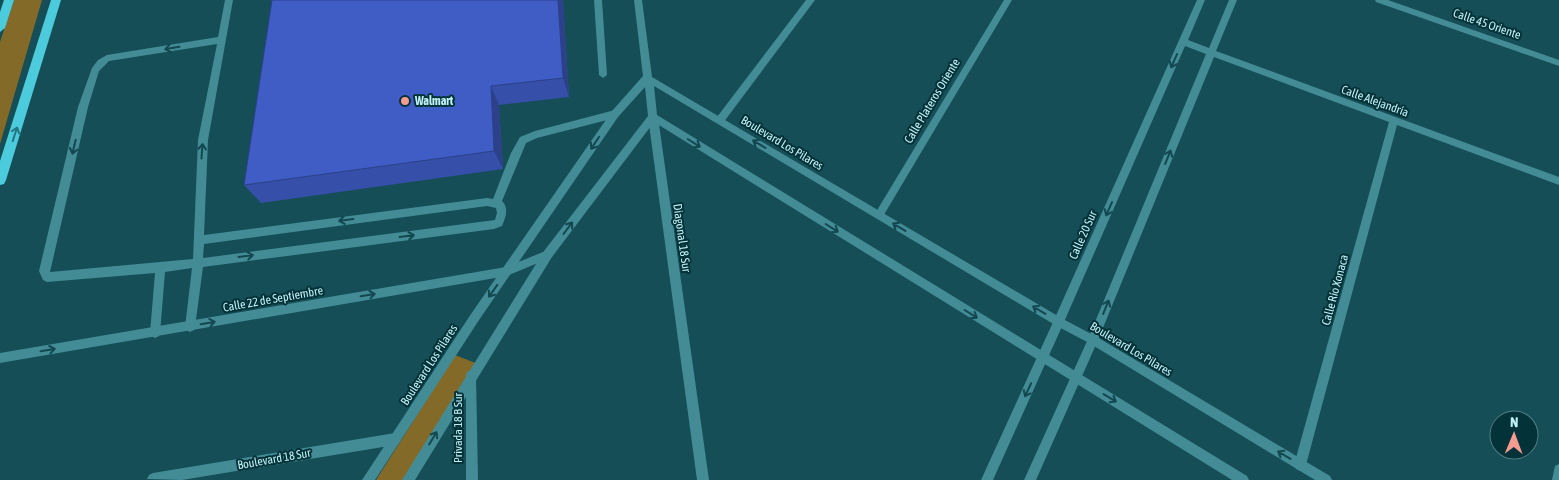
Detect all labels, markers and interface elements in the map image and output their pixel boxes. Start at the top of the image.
street label: Calle 45 Oriente [1451,6,1523,42]
one-way arrow [164,43,180,53]
one-way arrow [1169,53,1179,68]
street label: Calle Plateros Oriente [901,56,963,146]
street label: Calle Alejandría [1340,82,1410,120]
place label: Walmart [414,94,454,108]
marker: Walmart [399,95,411,107]
street label: Boulevard Los Pilares [738,113,826,173]
one-way arrow [10,126,20,142]
one-way arrow [590,136,600,150]
one-way arrow [69,138,78,154]
one-way arrow [687,138,701,148]
one-way arrow [753,138,767,148]
one-way arrow [198,143,207,159]
one-way arrow [1164,150,1174,165]
one-way arrow [1103,201,1113,216]
street label: Diagonal 18 Sur [670,203,694,274]
street label: Calle 20 Sur [1066,208,1100,261]
one-way arrow [338,216,354,226]
one-way arrow [893,221,907,231]
one-way arrow [563,222,574,235]
one-way arrow [825,224,839,234]
one-way arrow [399,231,415,241]
one-way arrow [238,251,254,261]
street label: Calle Río Xonaca [1319,253,1351,327]
street label: Calle 22 de Septiembre [222,283,324,315]
one-way arrow [488,284,498,298]
one-way arrow [360,290,376,300]
one-way arrow [1102,300,1112,315]
one-way arrow [1032,304,1046,314]
one-way arrow [963,309,977,319]
one-way arrow [200,318,216,328]
street label: Boulevard Los Pilares [1087,319,1175,379]
street label: Boulevard Los Pilares [398,322,460,408]
one-way arrow [40,345,56,355]
one-way arrow [1023,382,1032,397]
street label: Privada 18 B Sur [451,392,465,463]
one-way arrow [1102,394,1116,404]
north arrow [1489,410,1539,460]
text: N [1510,414,1518,430]
one-way arrow [429,432,439,446]
street label: Boulevard 18 Sur [236,446,312,472]
one-way arrow [1277,450,1291,460]

